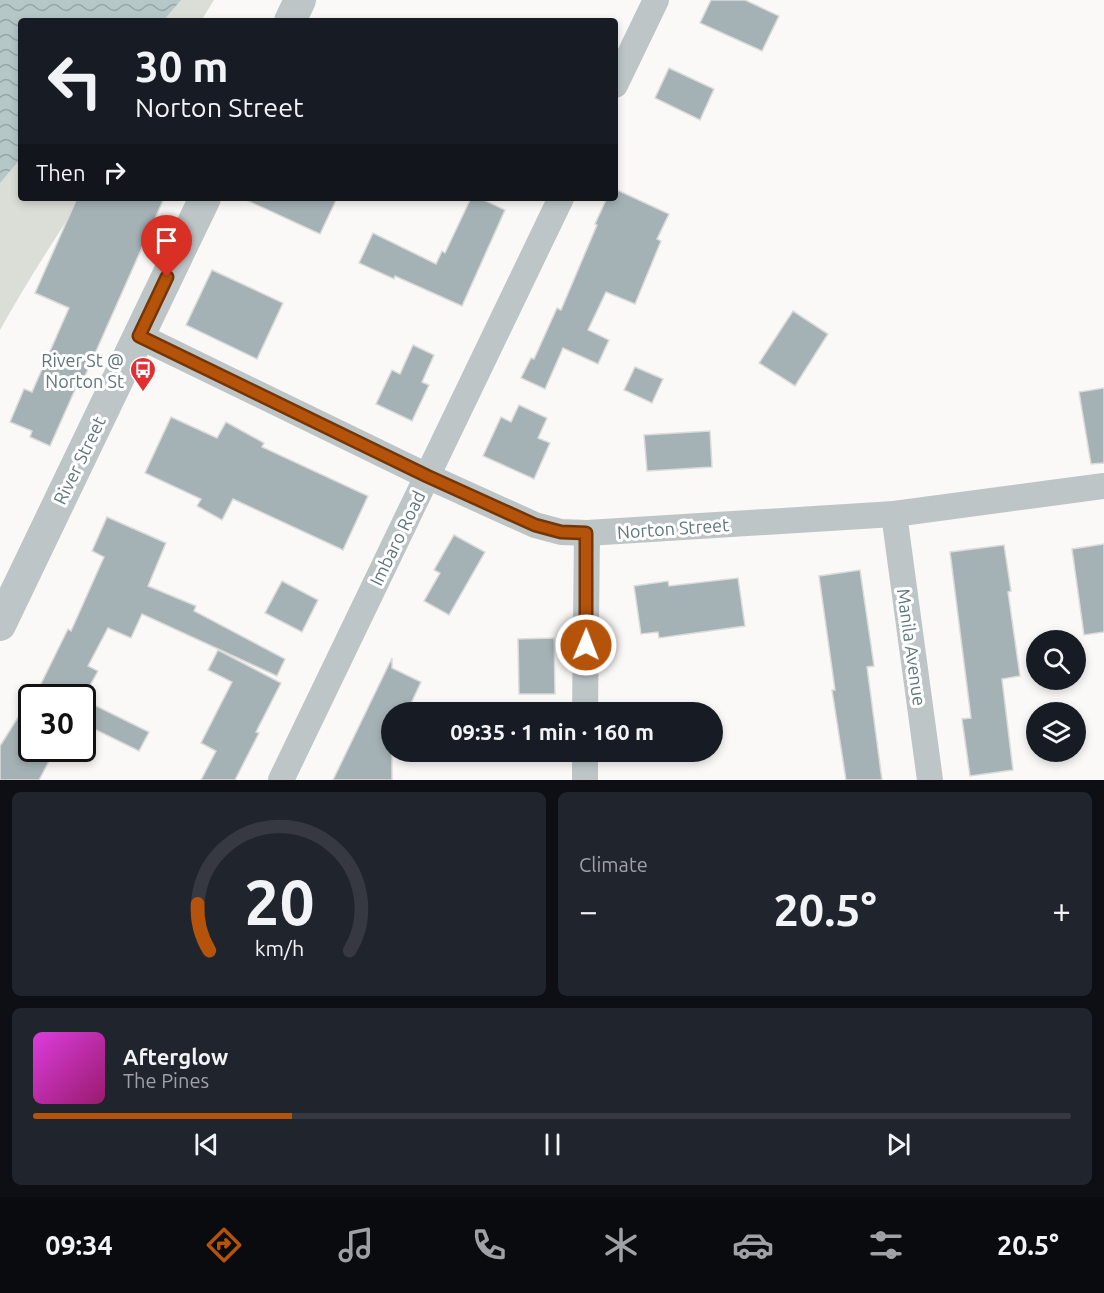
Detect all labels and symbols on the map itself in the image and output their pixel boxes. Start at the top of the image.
pin [141,215,192,277]
place label: River St @ Norton St [41,350,124,391]
bus stop icon: River St @ Norton St [128,355,158,393]
street label: River Street [49,413,109,507]
street label: Imbaro Road [365,487,429,589]
street label: Norton Street [616,514,730,542]
street label: Manila Avenue [894,587,930,707]
position arrow [554,613,618,677]
speed limit sign: 30 [18,684,96,762]

